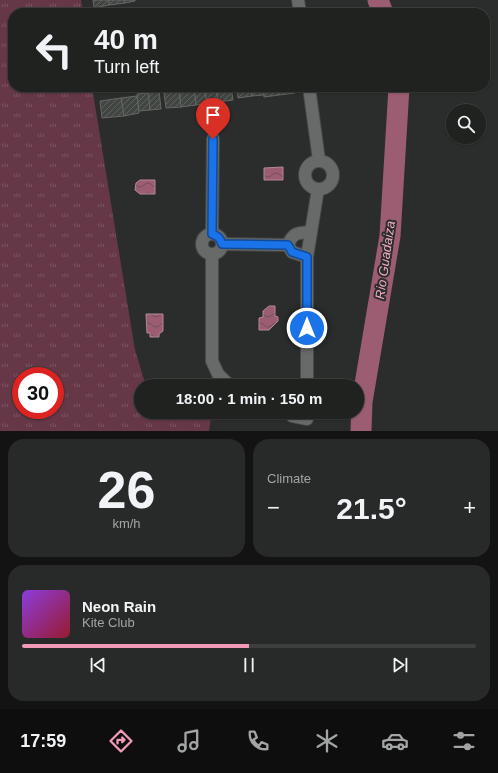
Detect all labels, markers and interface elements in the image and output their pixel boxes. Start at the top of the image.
icon: left [28,24,80,76]
text: 40 m [94,24,158,55]
text: Turn left [94,57,159,77]
pin [196,98,230,139]
icon: arrive [202,104,224,126]
map controls [446,104,486,144]
button: search [446,104,486,144]
water label: Rio Guadaiza [372,220,398,300]
position arrow [286,307,328,349]
speed limit sign: 30 [12,367,64,419]
text: 18:00 · 1 min · 150 m [176,390,322,407]
text: 26 [98,461,155,519]
text: Climate [267,471,311,486]
text: 21.5° [336,492,407,525]
text: − [267,495,280,520]
text: + [463,495,476,520]
text: km/h [112,516,141,531]
text: Neon Rain [82,598,156,615]
text: Kite Club [82,615,135,630]
icon: previous [87,654,109,676]
icon: pause [238,654,260,676]
icon: next [389,654,411,676]
icon: directions [107,727,135,755]
icon: music [175,727,203,755]
icon: phone [244,727,272,755]
icon: climate [313,727,341,755]
icon: car [381,727,409,755]
icon: filters [450,727,478,755]
text: 17:59 [20,731,66,751]

